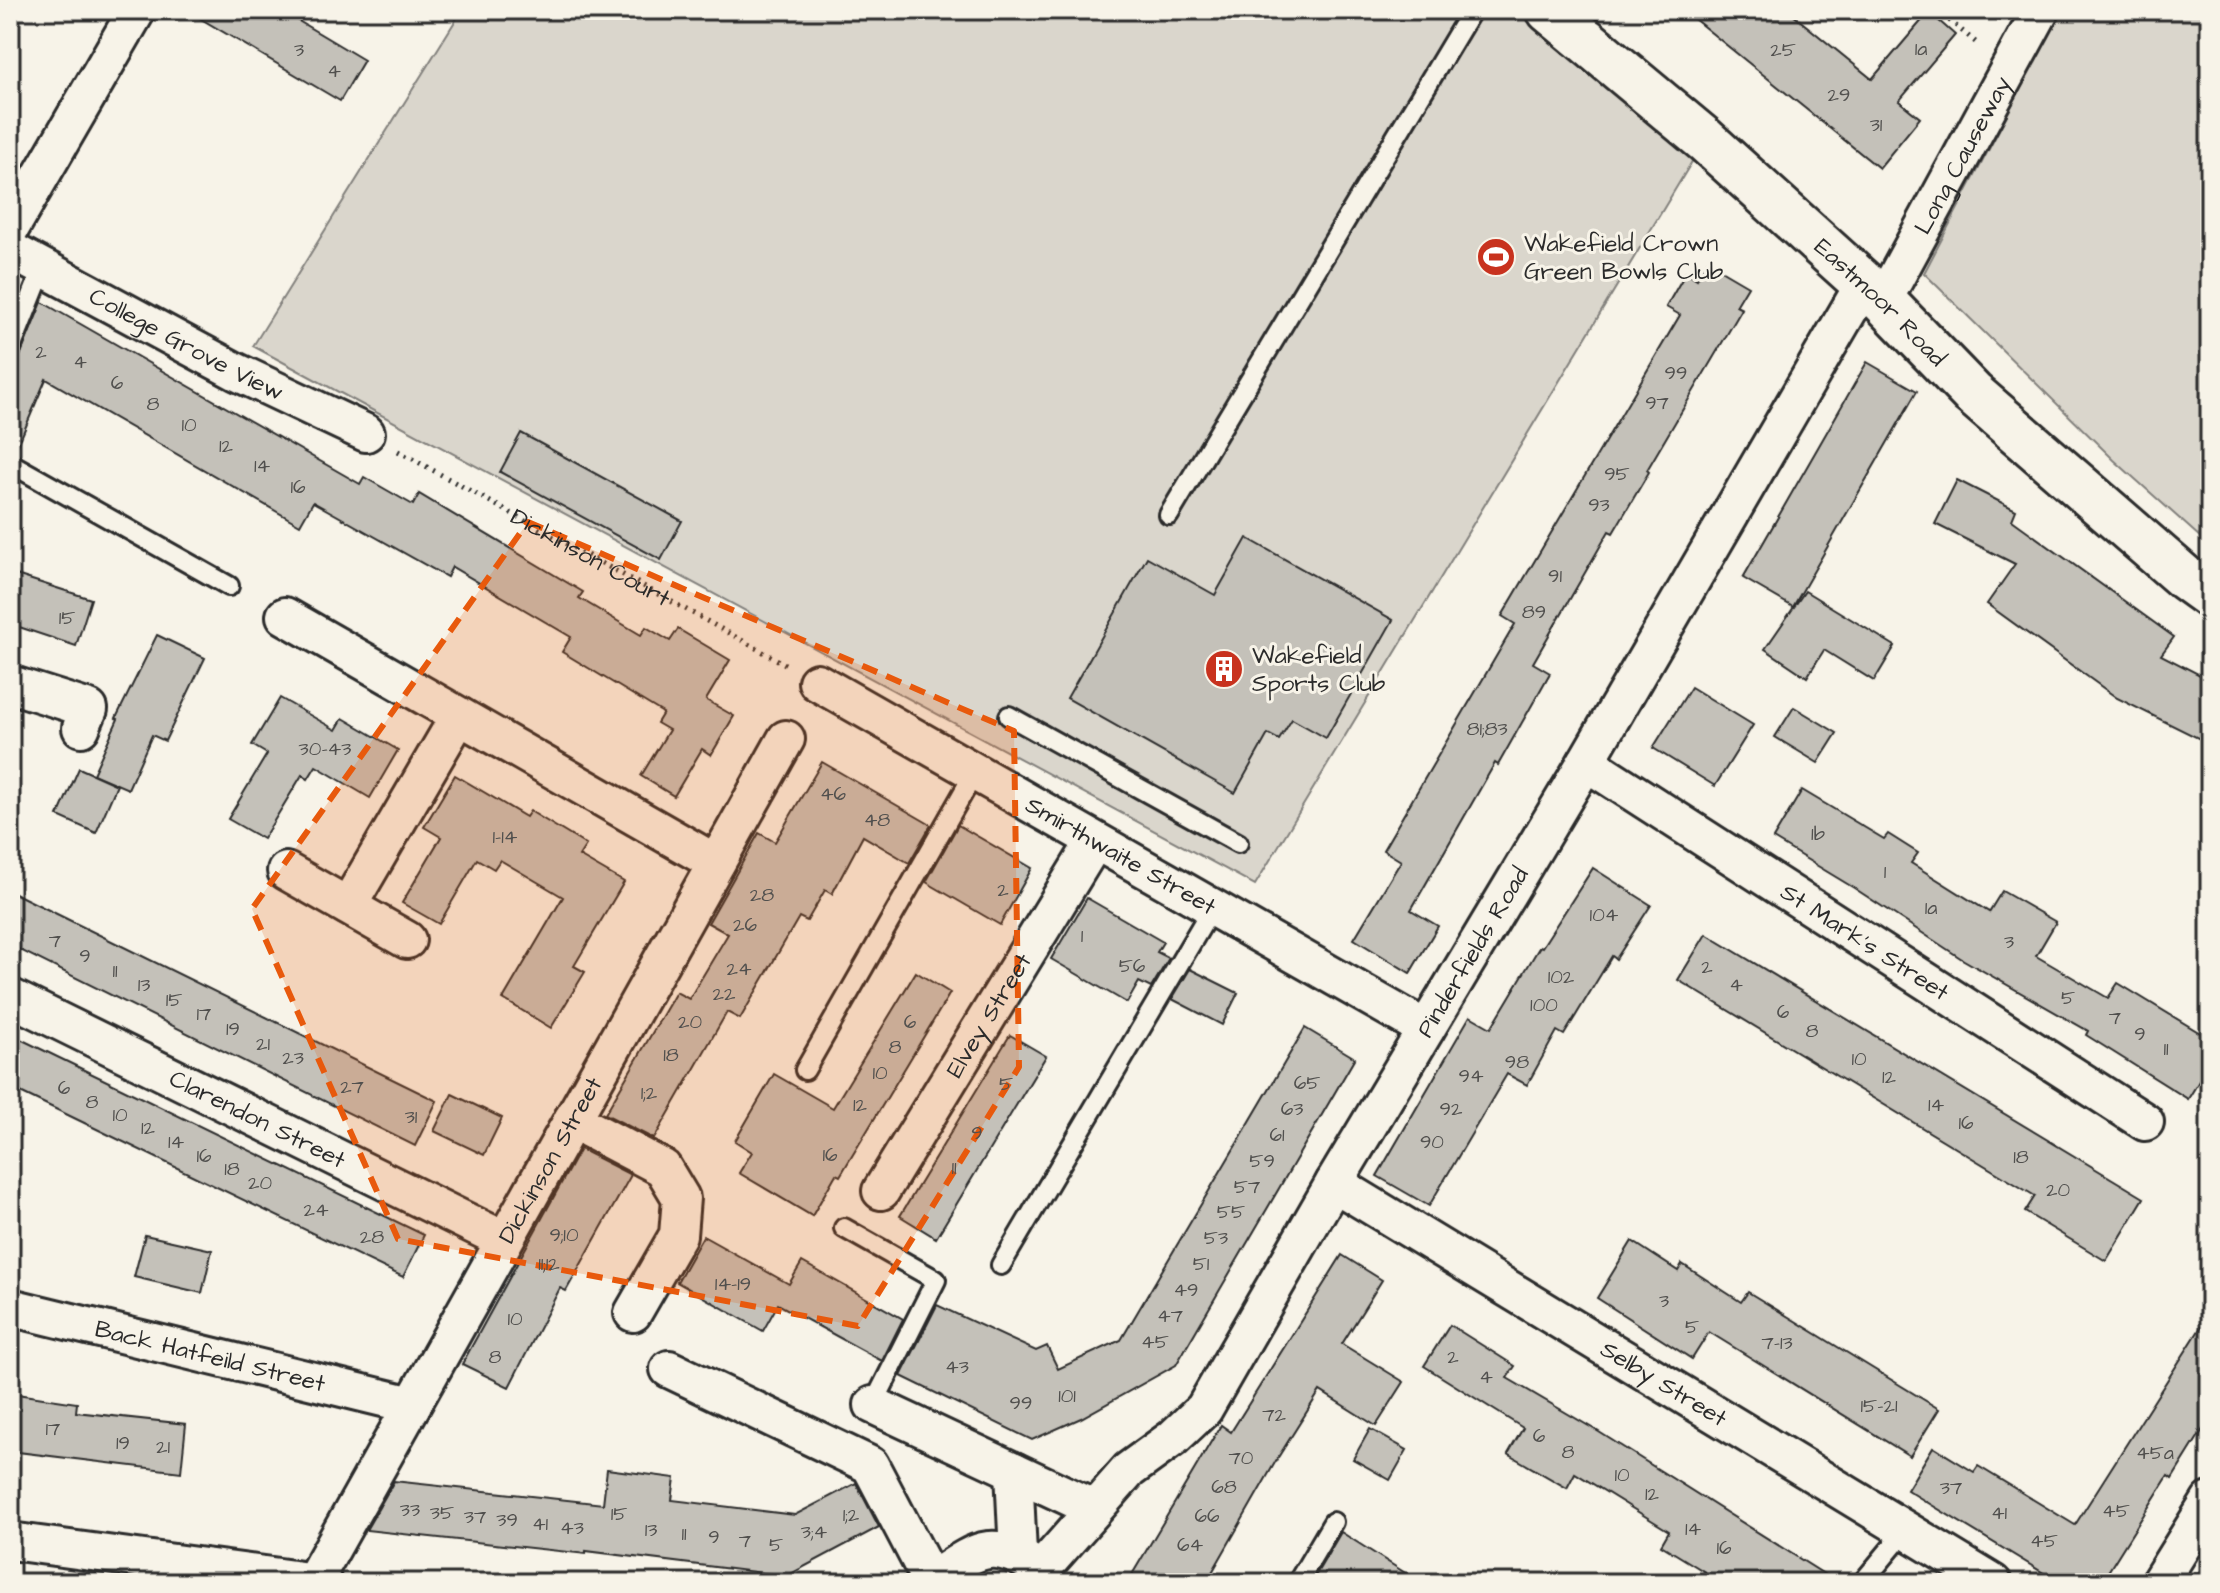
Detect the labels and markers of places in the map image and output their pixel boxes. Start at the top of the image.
place label: Wakefield Crown Green Bowls Club [1524,227,1724,289]
sports icon: Wakefield Crown Green Bowls Club [1475,236,1517,278]
place label: Wakefield Sports Club [1252,639,1386,701]
building icon: Wakefield Sports Club [1203,648,1245,690]

